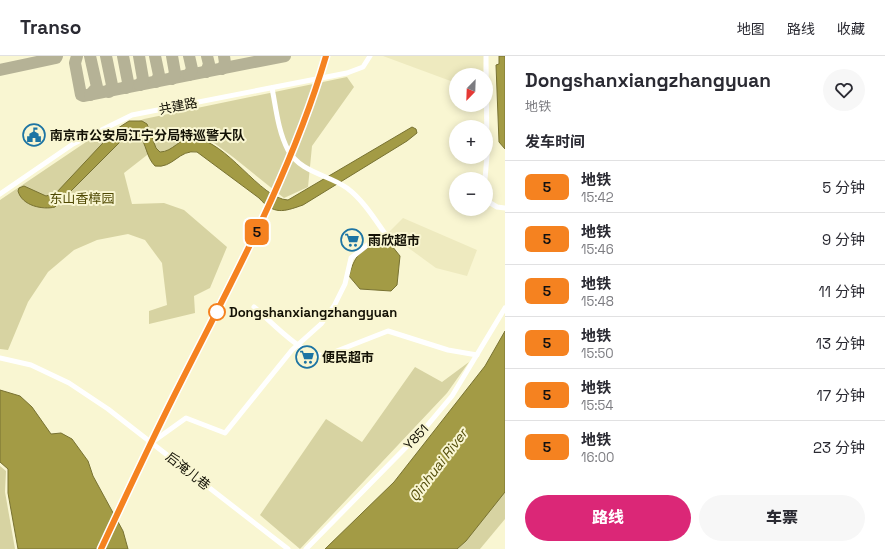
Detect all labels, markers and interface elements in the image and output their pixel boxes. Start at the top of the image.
text: Transo [20,15,81,40]
text: 地图 [737,20,765,38]
text: 路线 [787,20,815,38]
text: 收藏 [837,20,865,38]
north arrow [449,68,493,112]
map controls [449,68,493,216]
text: Dongshanxiangzhangyuan [525,68,771,93]
button: heart [823,69,865,111]
street label: 共建路 [157,94,199,118]
text: 地铁 [525,98,551,115]
button: + [449,120,493,164]
public building icon: 南京市公安局江宁分局特巡警大队 [21,122,47,148]
place label: 南京市公安局江宁分局特巡警大队 [50,127,245,144]
text: 发车时间 [525,132,585,151]
text: 地铁 [581,170,611,189]
button: − [449,172,493,216]
text: 5 [543,178,551,196]
text: 5 分钟 [822,178,865,197]
text: 15:42 [581,189,613,206]
park label: 东山香樟园 [49,190,115,207]
line badge: 5 [244,219,270,245]
text: 地铁 [581,222,611,241]
text: 5 [253,223,261,241]
supermarket icon: 雨欣超市 [339,227,365,253]
text: 5 [543,230,551,248]
text: 9 分钟 [822,230,865,249]
place label: 雨欣超市 [368,232,420,249]
text: 15:46 [581,241,614,258]
text: 地铁 [581,274,611,293]
text: 5 [543,282,551,300]
text: 11 分钟 [819,282,865,301]
text: 15:48 [581,293,614,310]
marker: Dongshanxiangzhangyuan [208,303,226,321]
place label: Dongshanxiangzhangyuan [229,304,397,321]
text: 地铁 [581,326,611,345]
text: 5 [543,334,551,352]
text: 13 分钟 [816,334,865,353]
supermarket icon: 便民超市 [294,344,320,370]
text: 15:50 [581,345,614,362]
place label: 便民超市 [322,349,374,366]
text: 地铁 [581,378,611,397]
text: 5 [543,386,551,404]
text: 17 分钟 [816,386,865,405]
text: 15:54 [581,397,613,414]
street label: Y851 [400,421,432,453]
water label: Qinhuai River [405,424,472,505]
text: 地铁 [581,430,611,449]
text: 5 [543,438,551,456]
text: 23 分钟 [813,438,865,457]
street label: 后淹儿巷 [162,448,214,494]
text: 16:00 [581,449,614,466]
button: 路线 [525,495,691,541]
button: 车票 [699,495,865,541]

